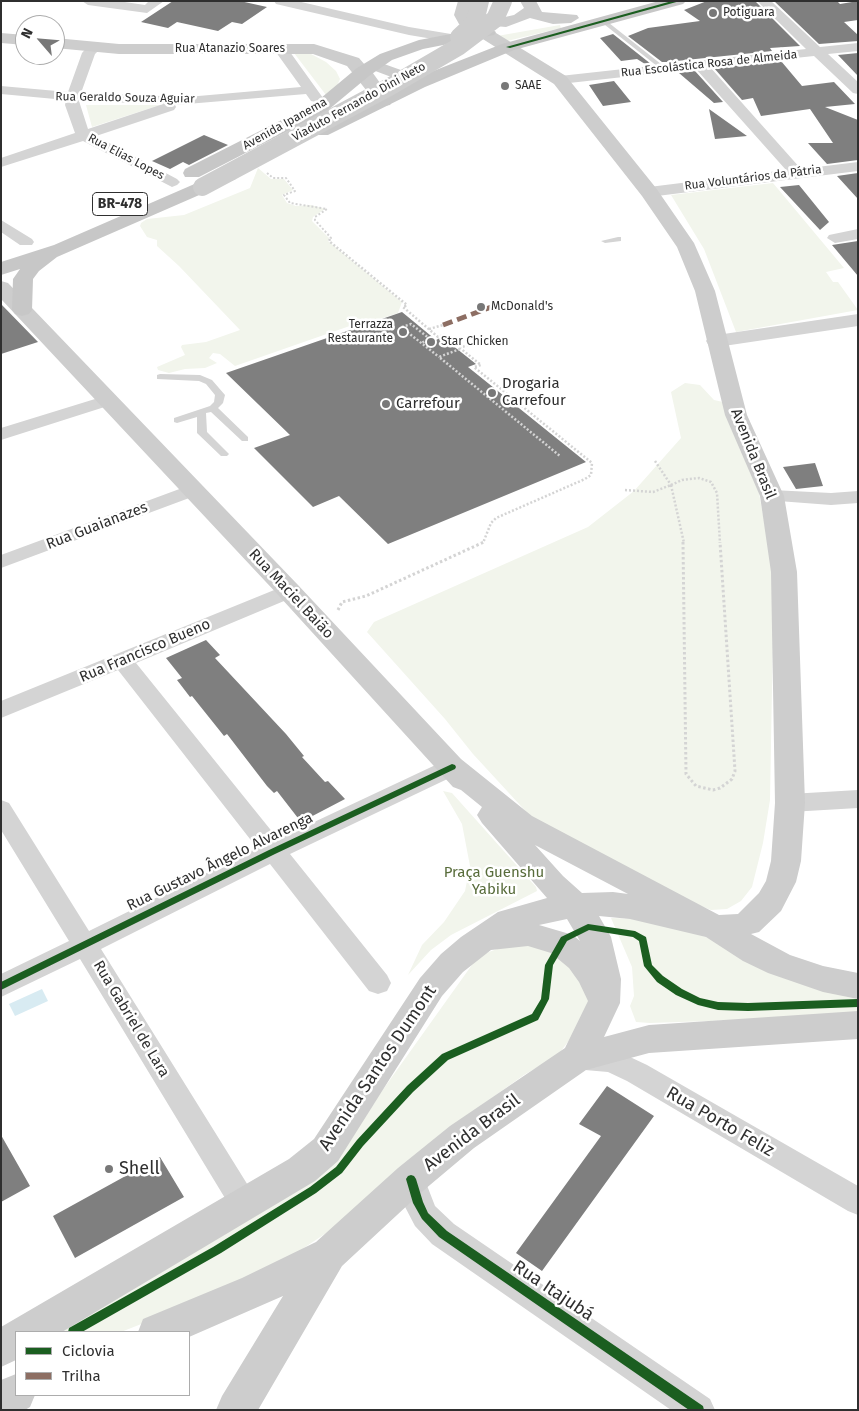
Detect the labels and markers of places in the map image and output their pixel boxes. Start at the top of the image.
place label: Potiguara [723,6,775,20]
marker: Potiguara [707,7,719,19]
place label: SAAE [515,79,542,93]
marker: SAAE [499,80,511,92]
place label: McDonald's [491,300,553,314]
marker: McDonald's [475,301,487,313]
place label: Terrazza Restaurante [328,318,393,346]
marker: Terrazza Restaurante [397,326,409,338]
place label: Star Chicken [441,335,508,349]
marker: Star Chicken [425,336,437,348]
place label: Drogaria Carrefour [502,375,566,410]
marker: Drogaria Carrefour [486,387,498,399]
place label: Carrefour [396,395,460,413]
marker: Carrefour [380,398,392,410]
place label: Shell [119,1158,160,1180]
marker: Shell [103,1163,115,1175]

